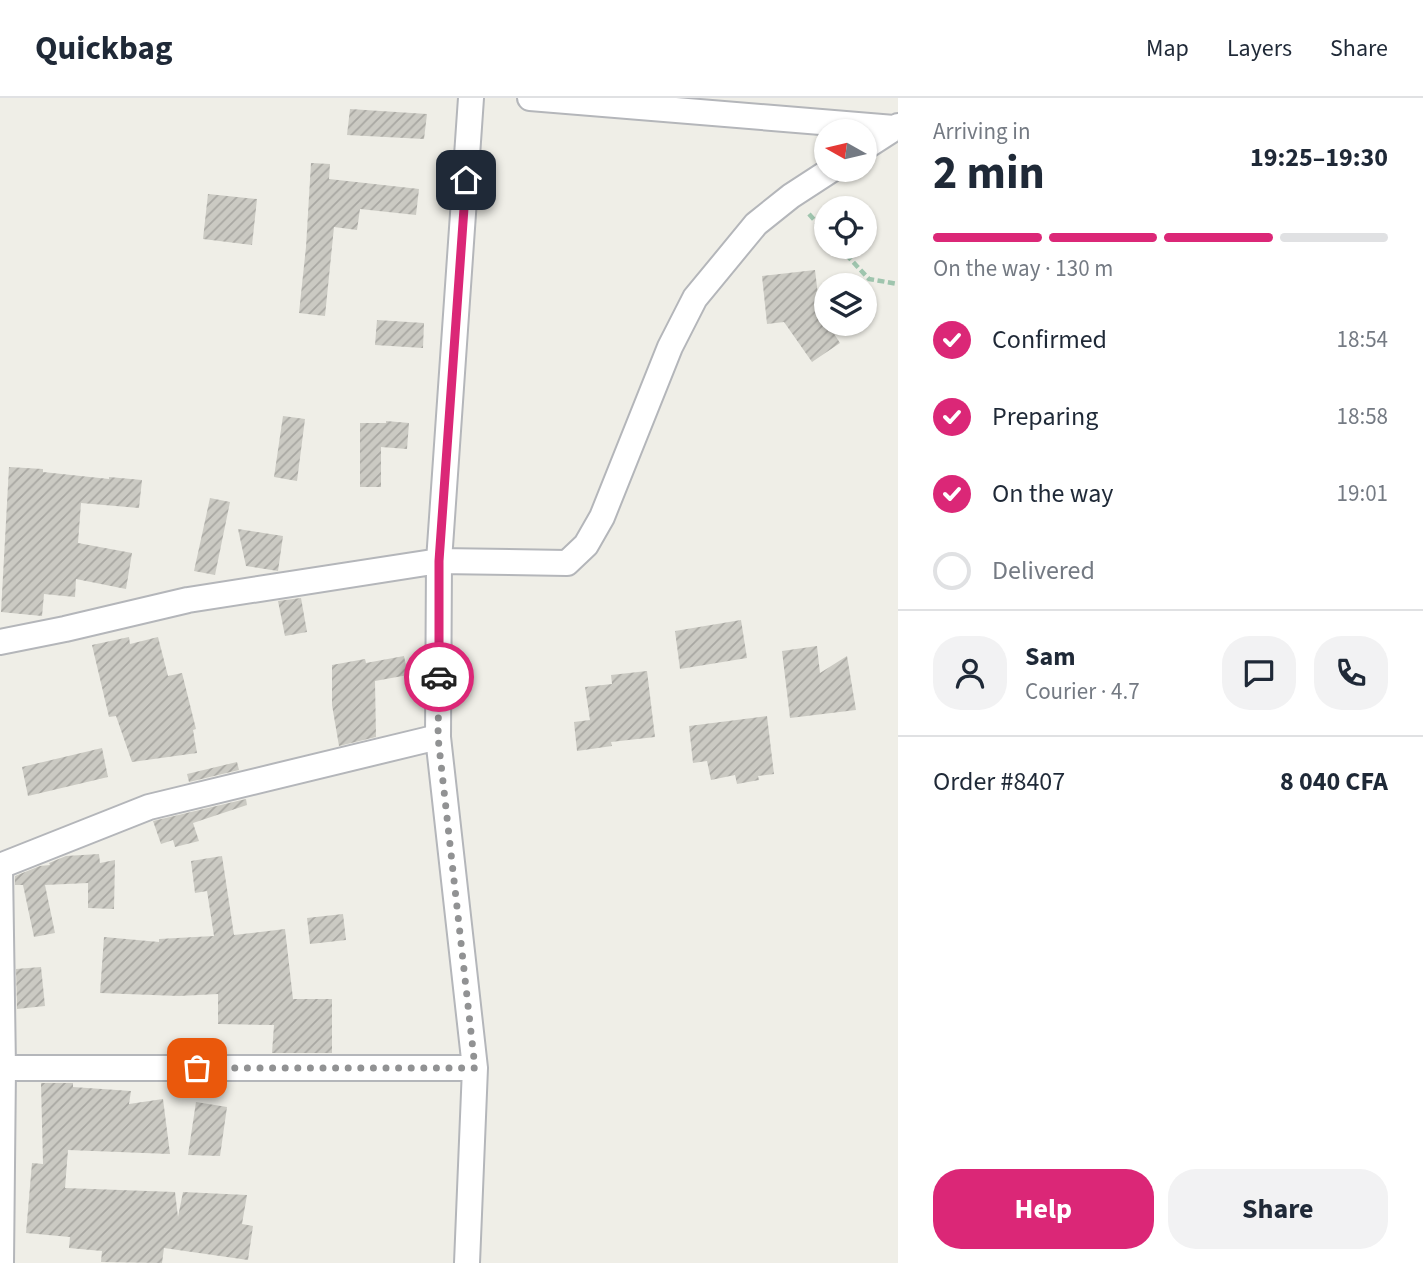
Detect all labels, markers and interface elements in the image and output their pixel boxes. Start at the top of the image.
text: Quickbag [35,25,173,72]
text: Map [1146,31,1189,66]
text: Layers [1227,31,1292,66]
text: Share [1330,31,1388,66]
text: Arriving in [933,115,1031,148]
north arrow [814,119,877,182]
map controls [814,119,877,336]
text: 19:25–19:30 [1250,139,1388,176]
text: 2 min [933,141,1045,206]
pin [436,150,496,210]
icon: home [447,161,485,199]
button: locate [814,196,877,259]
text: On the way · 130 m [933,252,1113,285]
button: layers [814,273,877,336]
icon: check [933,321,971,359]
text: Confirmed [992,321,1107,358]
text: 18:54 [1337,323,1388,356]
icon: check [933,398,971,436]
text: Preparing [992,398,1098,435]
text: 18:58 [1337,400,1388,433]
icon: check [933,475,971,513]
text: On the way [992,475,1113,512]
text: 19:01 [1337,477,1388,510]
text: Delivered [992,552,1095,589]
button: person [933,636,1007,710]
button: chat [1222,636,1296,710]
button: phone [1314,636,1388,710]
text: Sam [1025,638,1075,675]
courier [404,642,474,712]
icon: car [420,658,458,696]
text: Courier · 4.7 [1025,675,1140,708]
text: Order #8407 [933,763,1065,800]
text: 8 040 CFA [1280,763,1388,800]
pin [167,1038,227,1098]
icon: bag [178,1049,216,1087]
button: Help [933,1169,1154,1249]
button: Share [1168,1169,1388,1249]

